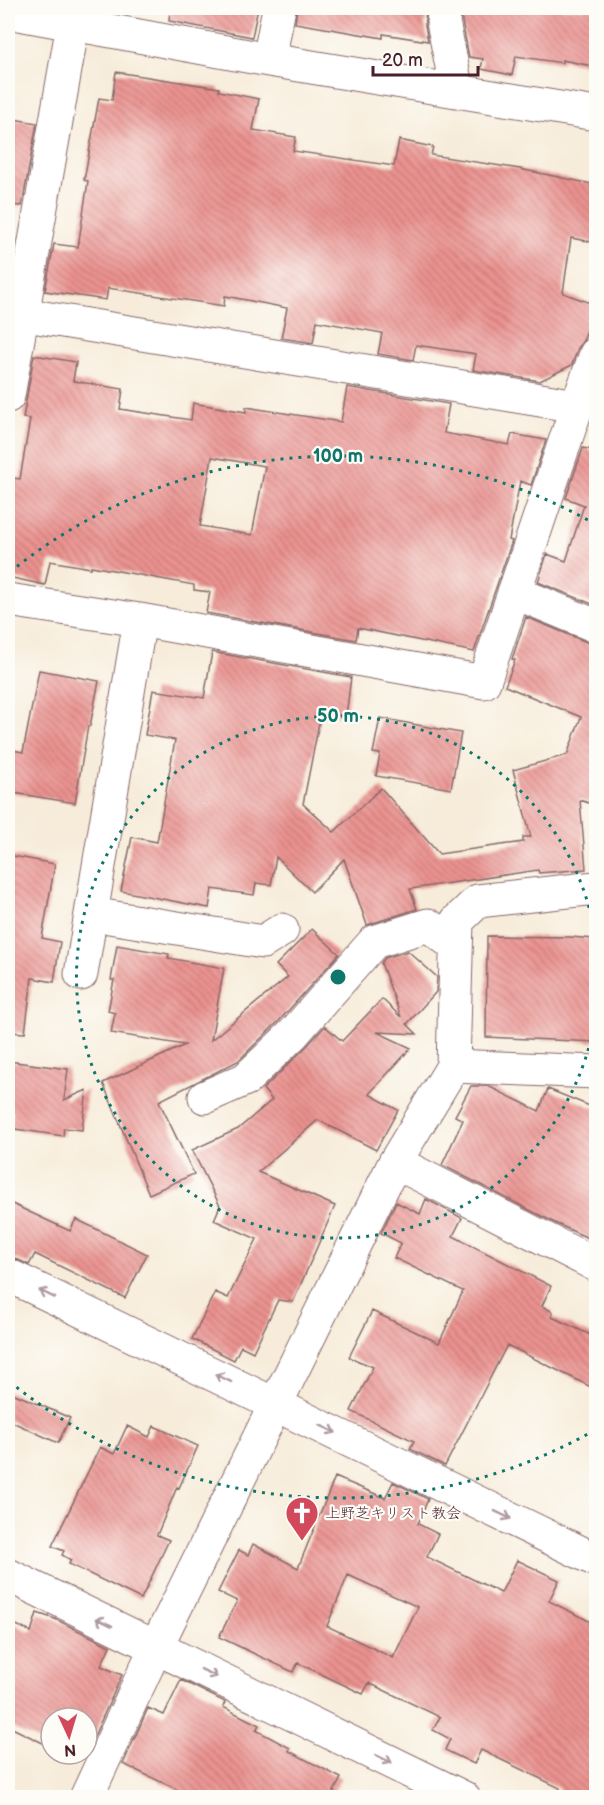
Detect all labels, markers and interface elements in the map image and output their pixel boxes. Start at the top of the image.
scale bar [373,39,478,77]
text: 20 m [382,50,423,71]
text: 100 m [313,446,363,467]
text: 50 m [317,706,359,727]
centre of rings [328,967,348,987]
one-way arrow [39,1287,57,1299]
one-way arrow [214,1372,232,1384]
one-way arrow [319,1424,337,1436]
church icon: 上野芝キリスト教会 [284,1495,320,1542]
place label: 上野芝キリスト教会 [325,1504,461,1523]
one-way arrow [494,1509,512,1521]
one-way arrow [95,1615,113,1627]
one-way arrow [199,1668,217,1679]
north arrow [39,1706,99,1766]
text: N [63,1740,77,1759]
one-way arrow [375,1753,393,1765]

